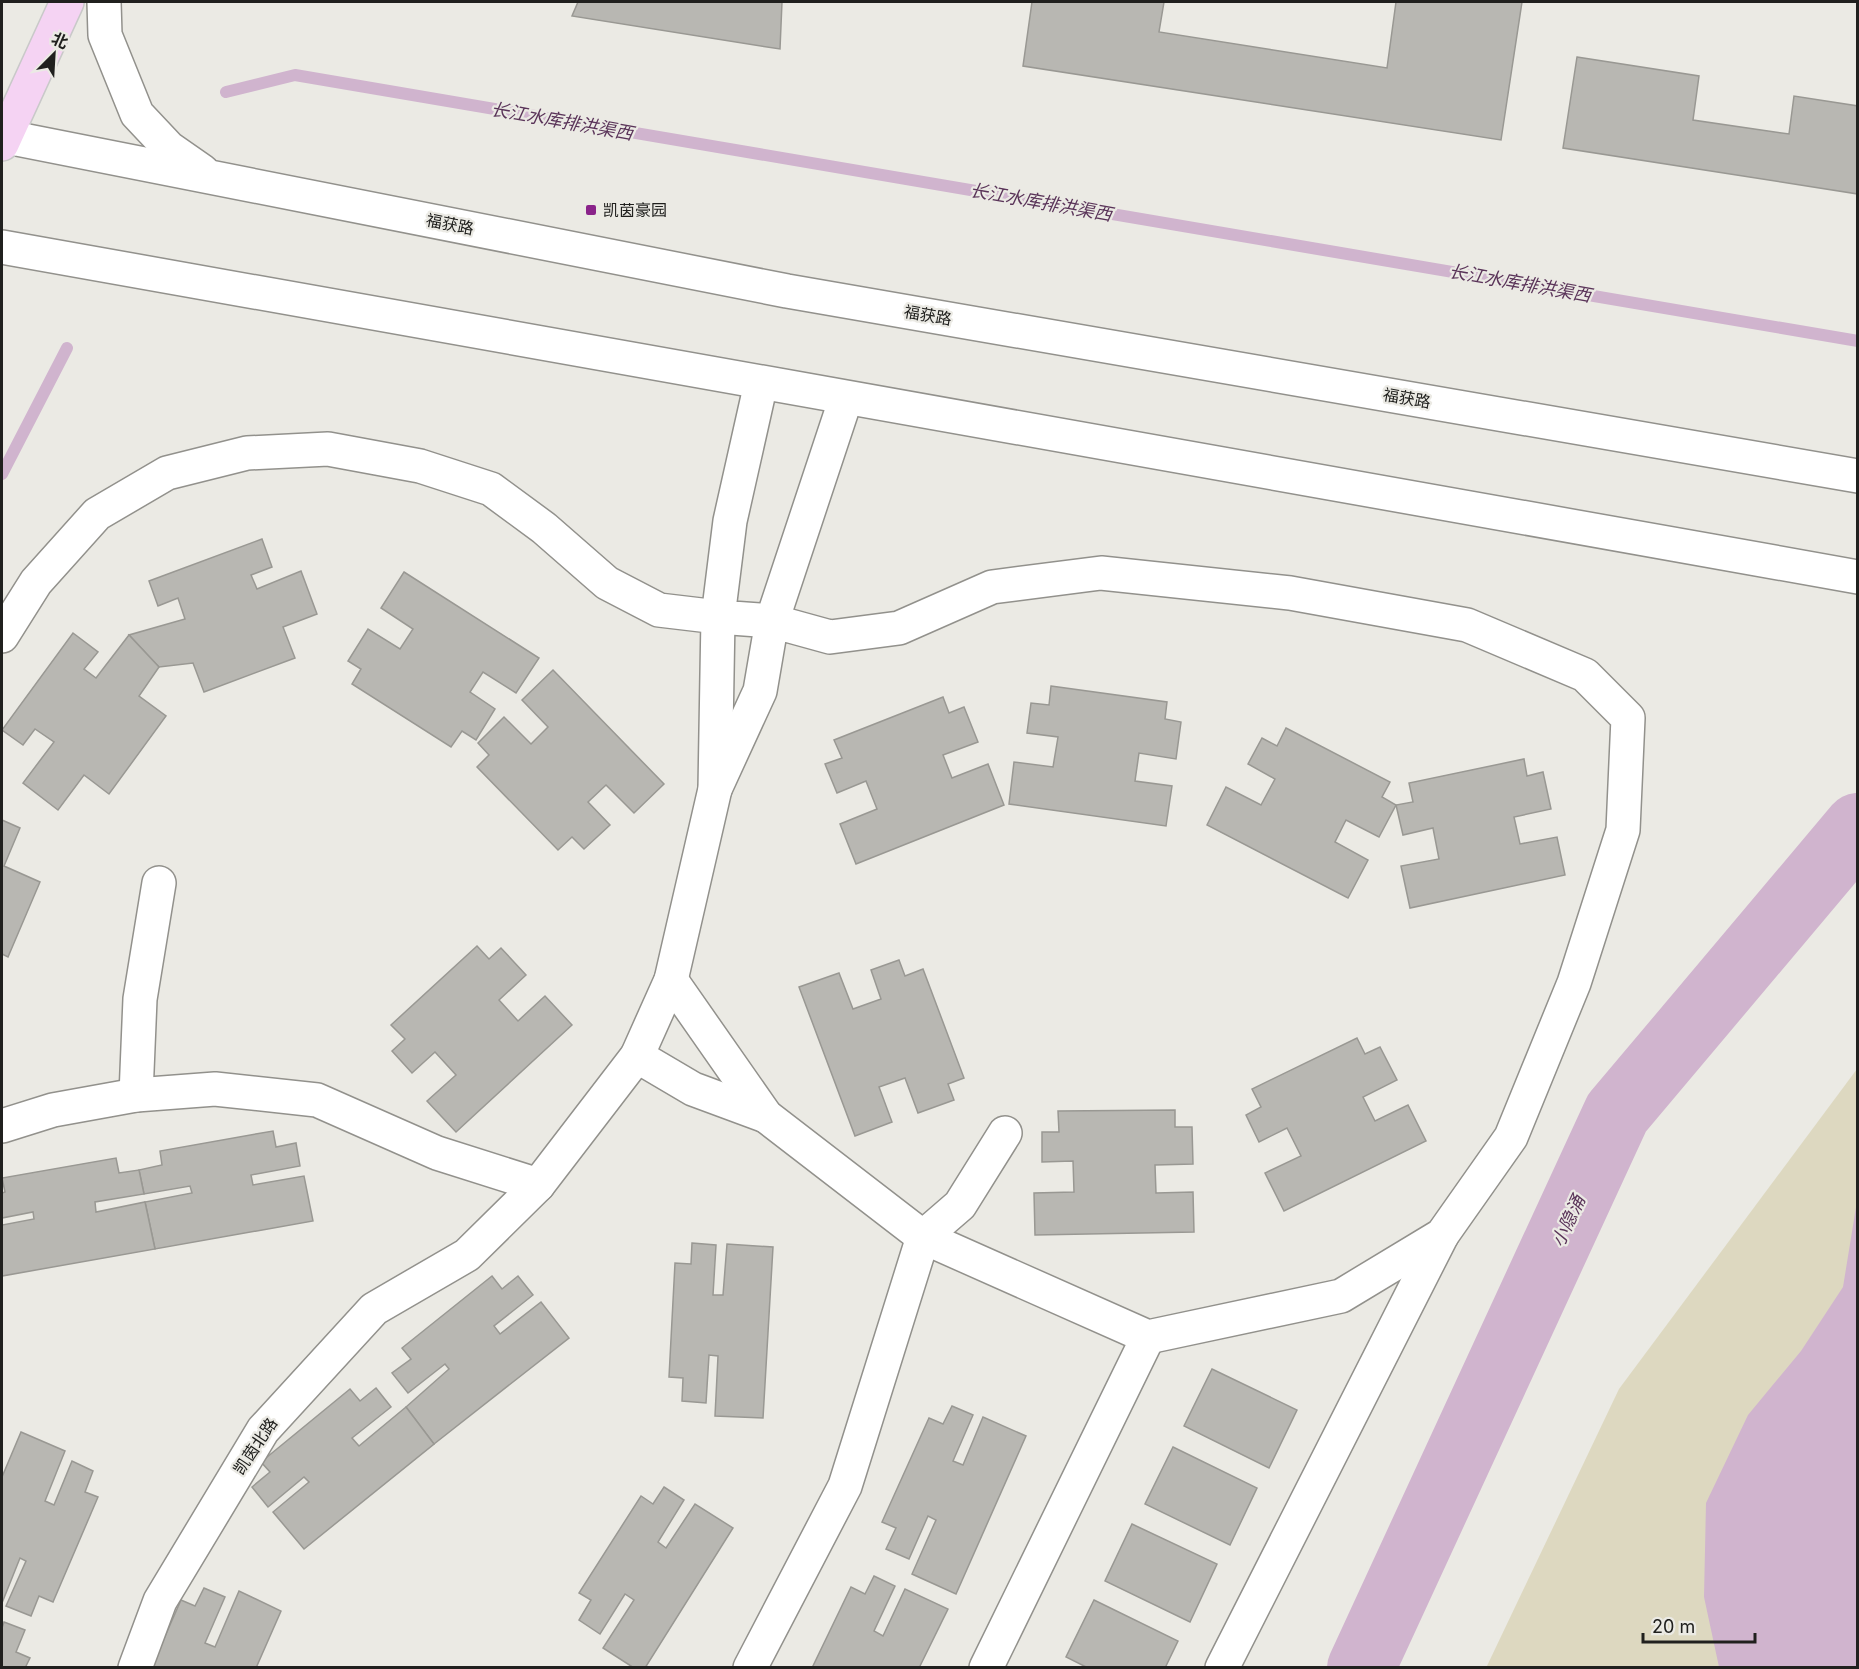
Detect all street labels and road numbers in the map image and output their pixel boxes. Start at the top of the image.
street label: 福获路 [425,210,475,238]
street label: 福获路 [903,301,953,329]
street label: 福获路 [1382,384,1432,412]
street label: 凯茵北路 [229,1414,281,1478]

